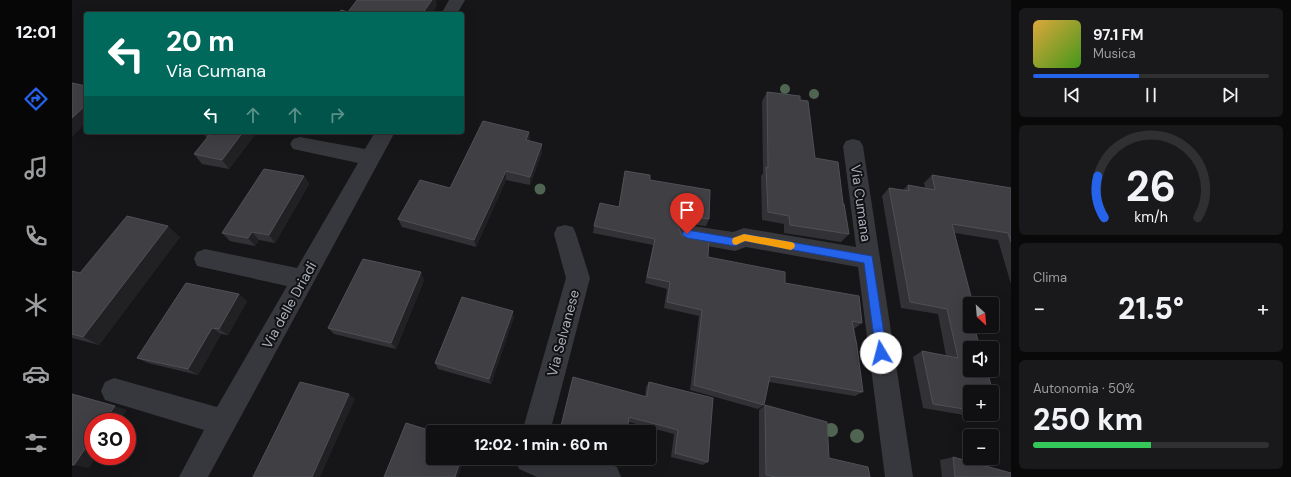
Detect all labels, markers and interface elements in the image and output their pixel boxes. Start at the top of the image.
text: 12:01 [16,20,56,44]
text: 20 m [166,23,235,60]
text: 97.1 FM [1093,25,1143,45]
icon: left [100,28,152,80]
text: Musica [1093,45,1136,62]
text: Via Cumana [166,59,266,83]
icon: previous [1061,84,1083,106]
icon: pause [1140,84,1162,106]
icon: next [1219,84,1241,106]
icon: directions [22,85,50,113]
icon: left [200,104,222,126]
icon: ahead [242,104,264,126]
icon: ahead [284,104,306,126]
icon: right [326,104,348,126]
icon: music [22,154,50,182]
text: 26 [1126,160,1176,214]
street label: Via Cumana [847,163,875,243]
pin [670,193,704,234]
icon: arrive [676,199,698,221]
text: km/h [1134,207,1168,225]
icon: phone [22,222,50,250]
street label: Via delle Driadi [258,258,320,352]
text: Clima [1033,269,1067,286]
street label: Via Selvanese [543,288,583,378]
text: 21.5° [1118,289,1184,328]
icon: climate [22,291,50,319]
text: − [1033,294,1045,323]
text: + [1257,294,1269,323]
north arrow [963,297,999,333]
map controls [963,297,999,465]
position arrow [860,332,902,374]
button: sound [963,341,999,377]
icon: car [22,360,50,388]
text: Autonomia · 50% [1033,380,1135,397]
button: + [963,385,999,421]
text: 250 km [1033,400,1143,439]
speed limit sign: 30 [84,413,136,465]
icon: filters [22,429,50,457]
button: − [963,429,999,465]
text: 12:02 · 1 min · 60 m [474,435,608,455]

